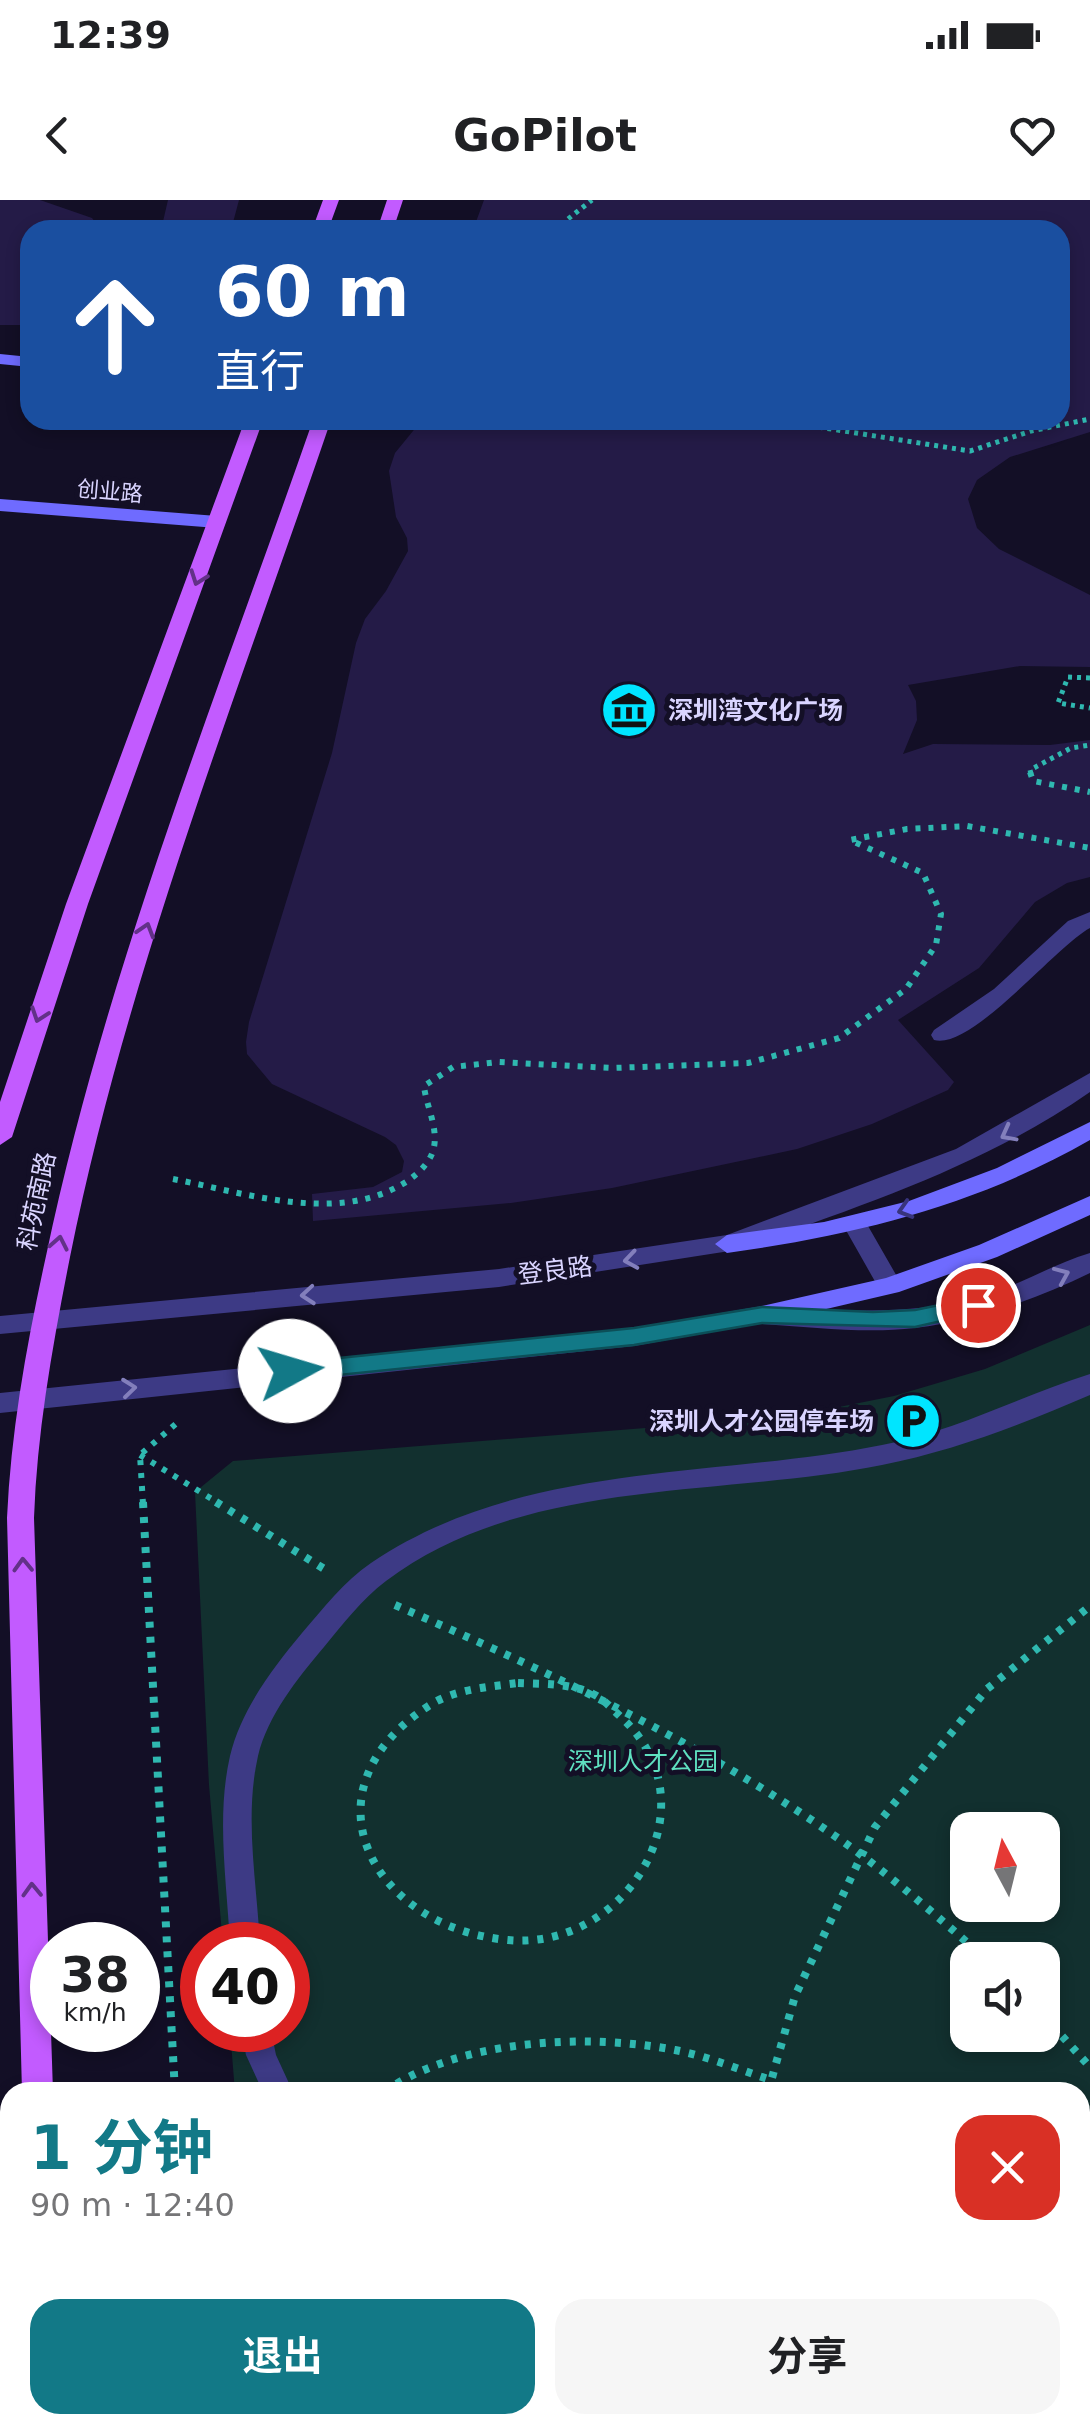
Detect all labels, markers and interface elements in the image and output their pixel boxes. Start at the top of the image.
text: 12:39 [50,13,171,57]
icon: back [30,108,85,163]
icon: heart [1005,108,1060,163]
text: GoPilot [453,109,637,162]
text: 60 m [215,251,410,333]
icon: ahead [50,260,180,390]
text: 直行 [215,345,305,398]
street label: 创业路 [76,476,144,507]
one-way arrow [189,568,210,585]
museum icon: 深圳湾文化广场 [599,680,659,740]
place label: 深圳湾文化广场 [668,696,843,725]
one-way arrow [134,922,154,939]
one-way arrow [30,1005,50,1022]
one-way arrow [1001,1122,1019,1141]
street label: 科苑南路 [12,1149,61,1253]
one-way arrow [897,1198,914,1219]
one-way arrow [48,1235,69,1252]
one-way arrow [623,1249,639,1270]
street label: 登良路 [516,1252,594,1289]
pin [936,1263,1021,1348]
one-way arrow [1052,1267,1070,1287]
icon: arrive [951,1278,1006,1333]
one-way arrow [300,1284,316,1305]
position arrow [238,1319,342,1423]
one-way arrow [121,1378,137,1399]
parking icon: 深圳人才公园停车场 [883,1391,943,1451]
place label: 深圳人才公园停车场 [649,1407,874,1436]
one-way arrow [13,1557,34,1573]
park label: 深圳人才公园 [568,1747,718,1776]
north arrow [950,1812,1060,1922]
map controls [950,1812,1060,2052]
one-way arrow [21,1882,42,1898]
speed limit sign: 40 [180,1922,310,2052]
button: sound [950,1942,1060,2052]
text: 38 [60,1946,130,2004]
text: km/h [63,1998,127,2027]
text: 1 分钟 [30,2113,213,2183]
button: close [955,2115,1060,2220]
text: 90 m · 12:40 [30,2186,235,2224]
button: 退出 [30,2299,535,2414]
button: 分享 [555,2299,1060,2414]

